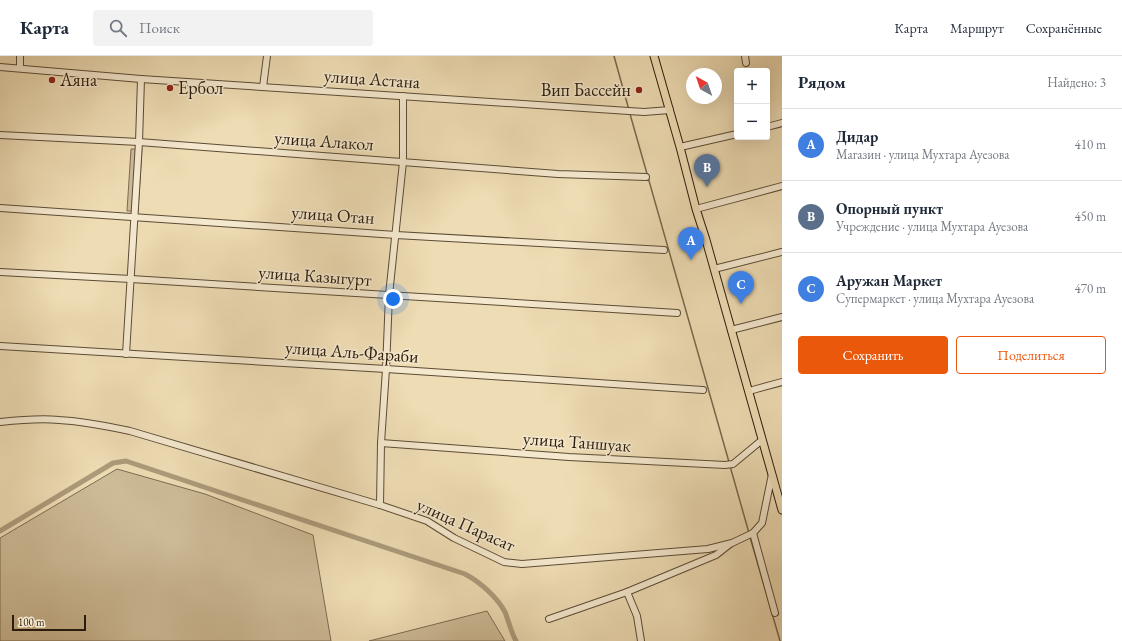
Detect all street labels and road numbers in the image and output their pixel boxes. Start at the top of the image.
street label: улица Астана [323,64,422,93]
street label: улица Алакол [274,126,375,155]
street label: улица Отан [291,200,375,229]
street label: улица Казыгурт [258,260,373,291]
street label: улица Аль-Фараби [285,335,420,368]
street label: улица Таншуак [522,426,632,457]
street label: улица Парасат [413,493,520,557]

